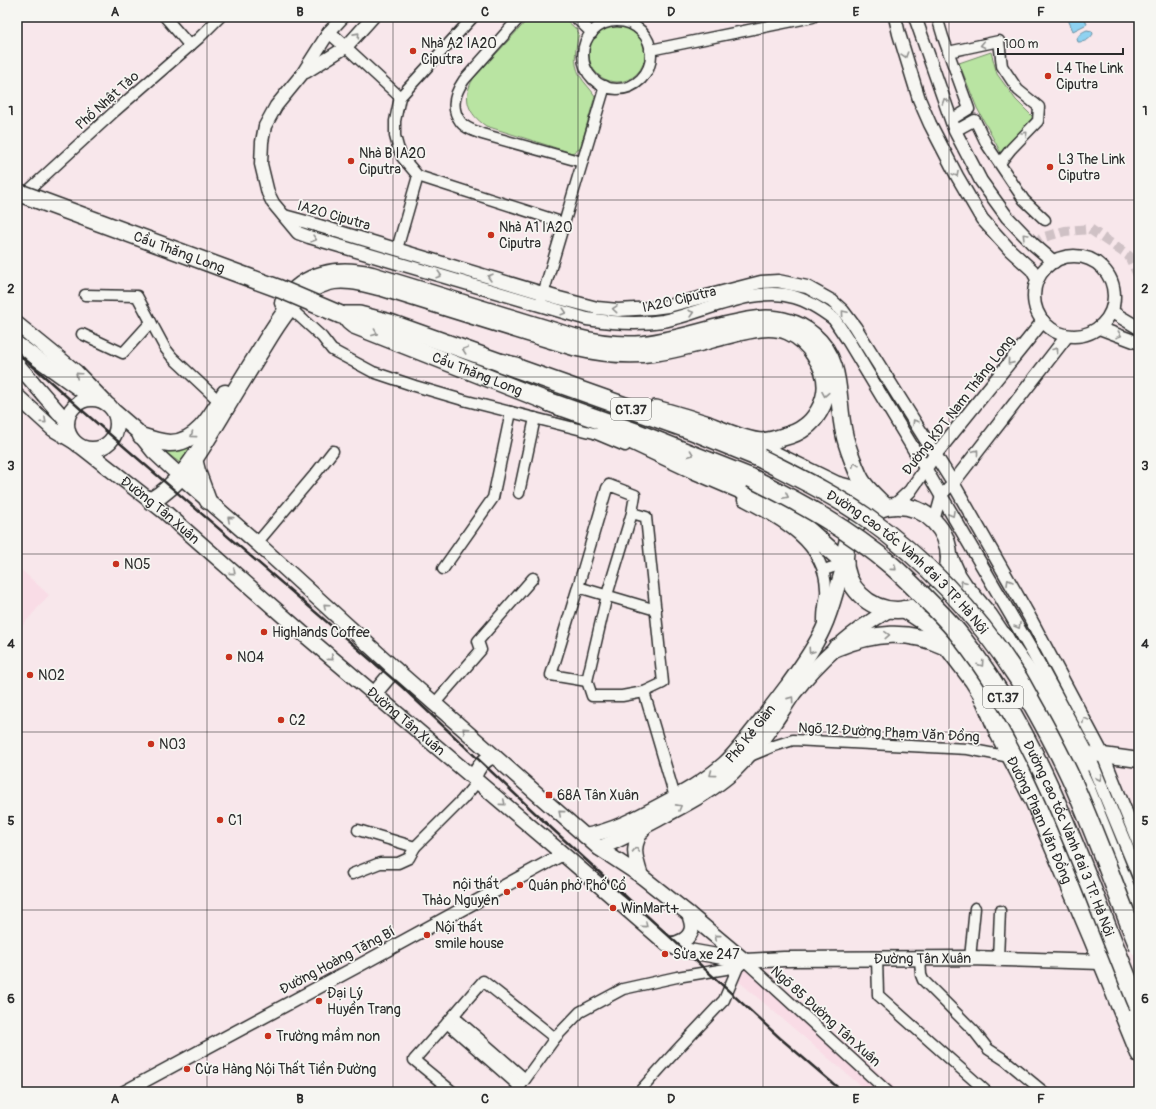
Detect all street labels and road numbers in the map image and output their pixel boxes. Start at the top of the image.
street label: Phố Nhật Tảo [71,66,143,133]
street label: IA20 Ciputra [295,197,372,234]
street label: Cầu Thăng Long [131,228,227,277]
street label: IA20 Ciputra [640,283,718,316]
street label: Đường KĐT Nam Thăng Long [899,332,1018,478]
street label: Cầu Thăng Long [429,349,525,400]
road number: CT.37 [611,398,651,420]
street label: Đường Tân Xuân [117,473,203,548]
street label: Đường cao tốc Vành đai 3 TP. Hà Nội [823,486,992,638]
street label: Đường Tân Xuân [363,683,448,759]
road number: CT.37 [983,686,1023,708]
street label: Phố Kẻ Giàn [722,701,779,767]
street label: Ngõ 12 Đường Phạm Văn Đồng [798,718,980,746]
street label: Đường cao tốc Vành đai 3 TP. Hà Nội [1019,738,1118,939]
street label: Đường Phạm Văn Đồng [1003,754,1075,886]
street label: Đường Hoàng Tăng Bí [277,923,398,998]
street label: Đường Tân Xuân [874,950,971,968]
street label: Ngõ 85 Đường Tân Xuân [767,962,884,1070]

